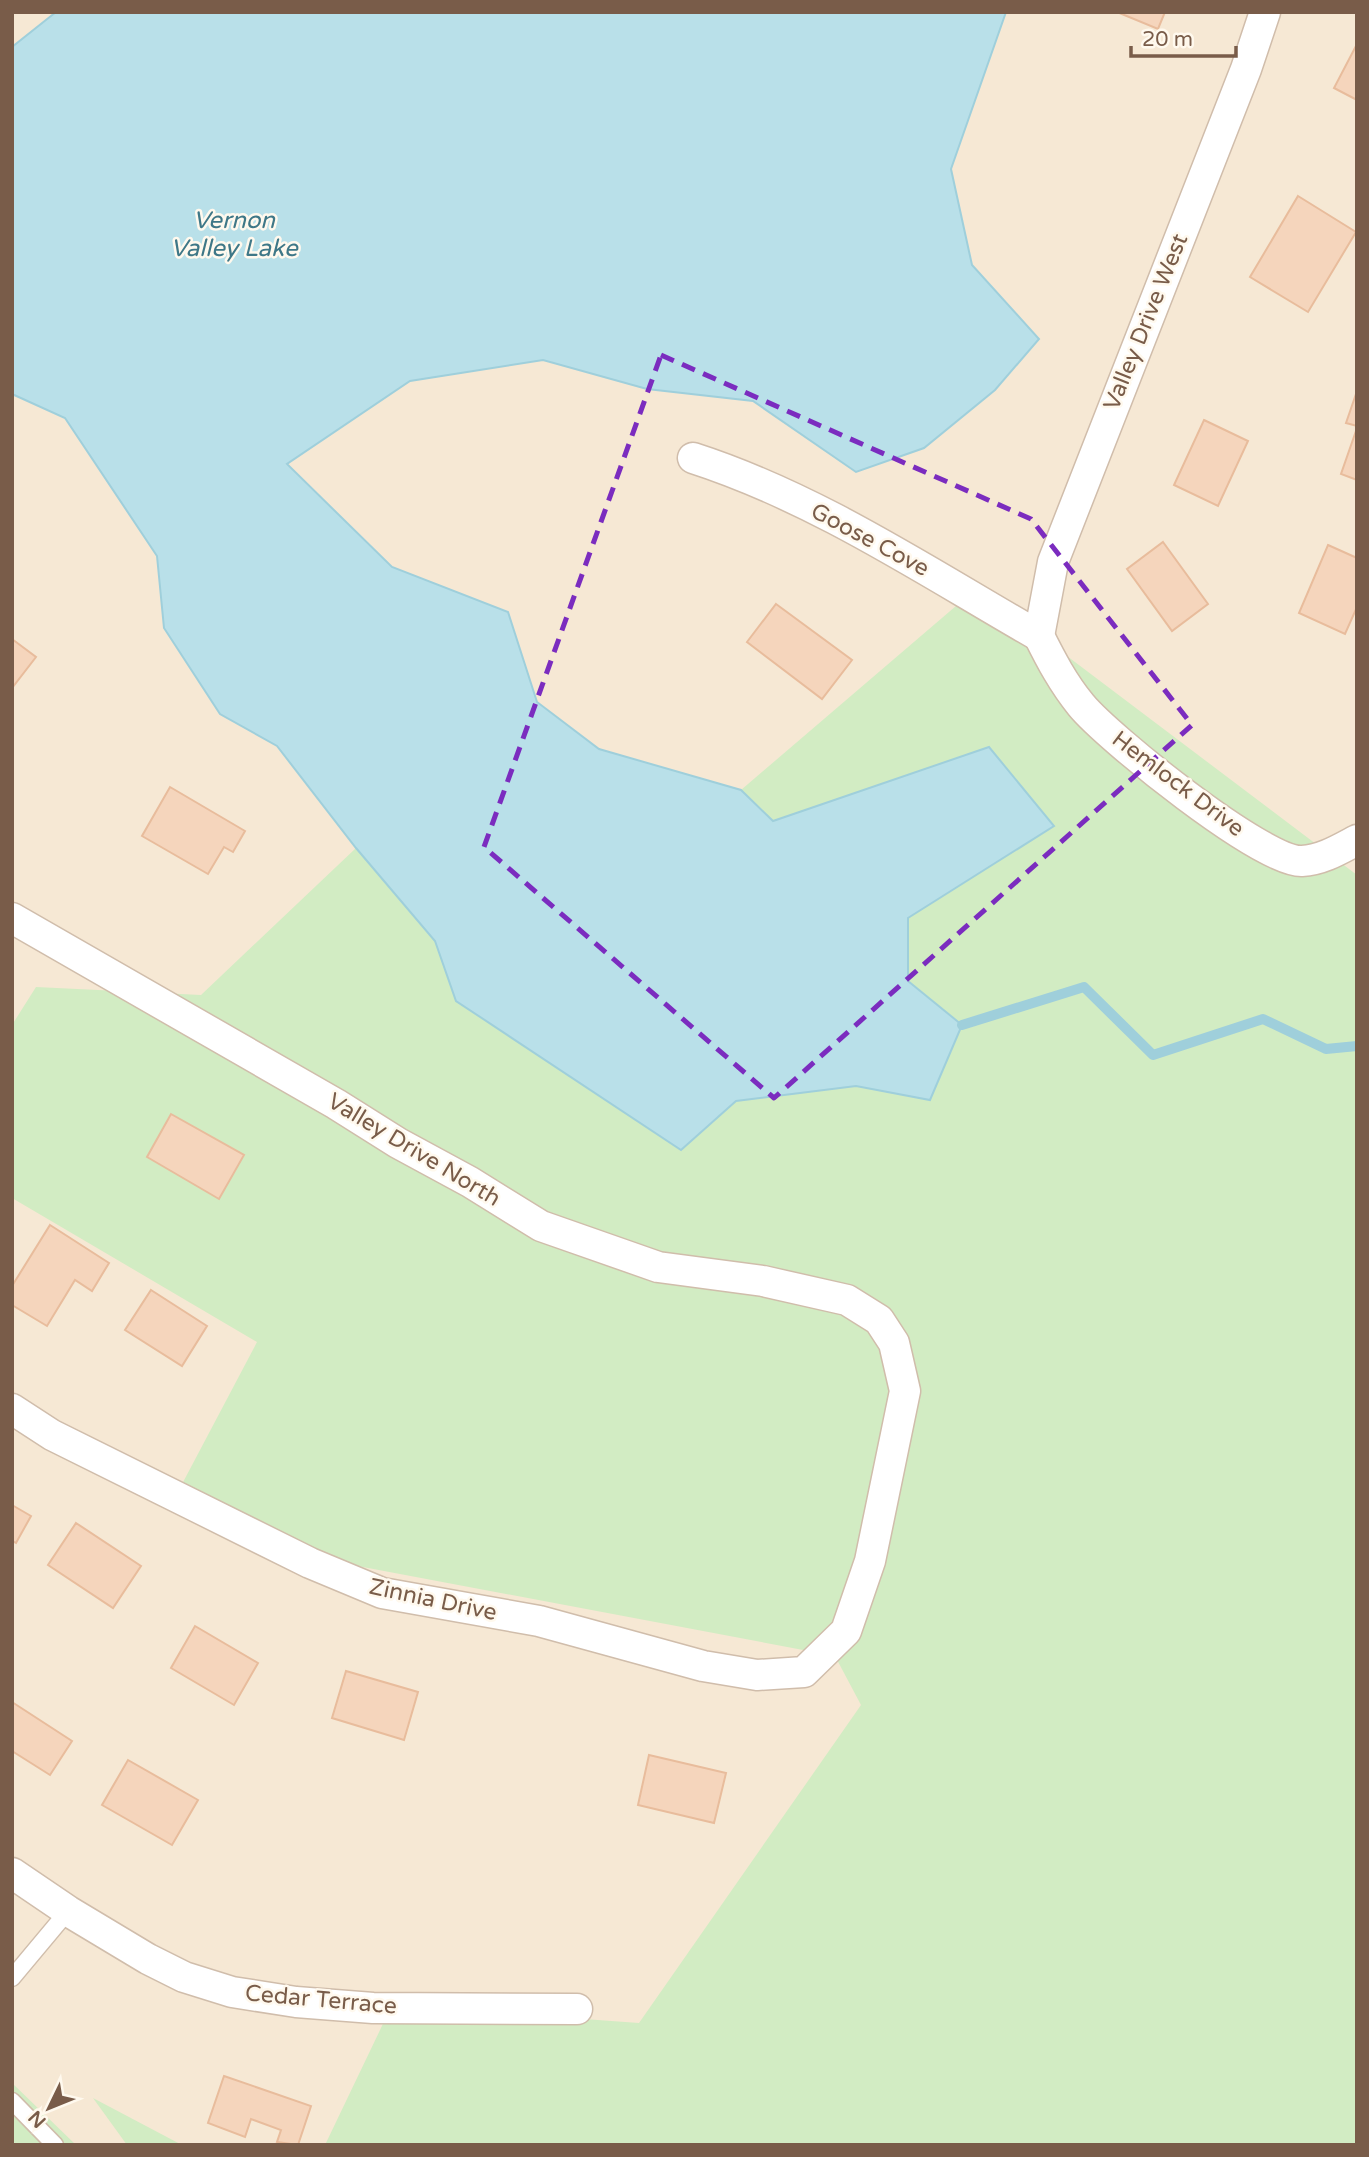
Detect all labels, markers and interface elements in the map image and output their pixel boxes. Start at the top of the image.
scale bar [1131,14,1236,58]
text: 20 m [1142,27,1193,52]
water label: Vernon Valley Lake [170,206,299,263]
street label: Valley Drive West [1098,229,1194,414]
street label: Goose Cove [806,497,934,583]
street label: Hemlock Drive [1106,725,1250,843]
street label: Valley Drive North [322,1087,506,1213]
street label: Zinnia Drive [367,1573,499,1627]
street label: Cedar Terrace [244,1979,398,2021]
north arrow [14,2073,84,2143]
text: N [24,2106,51,2132]

